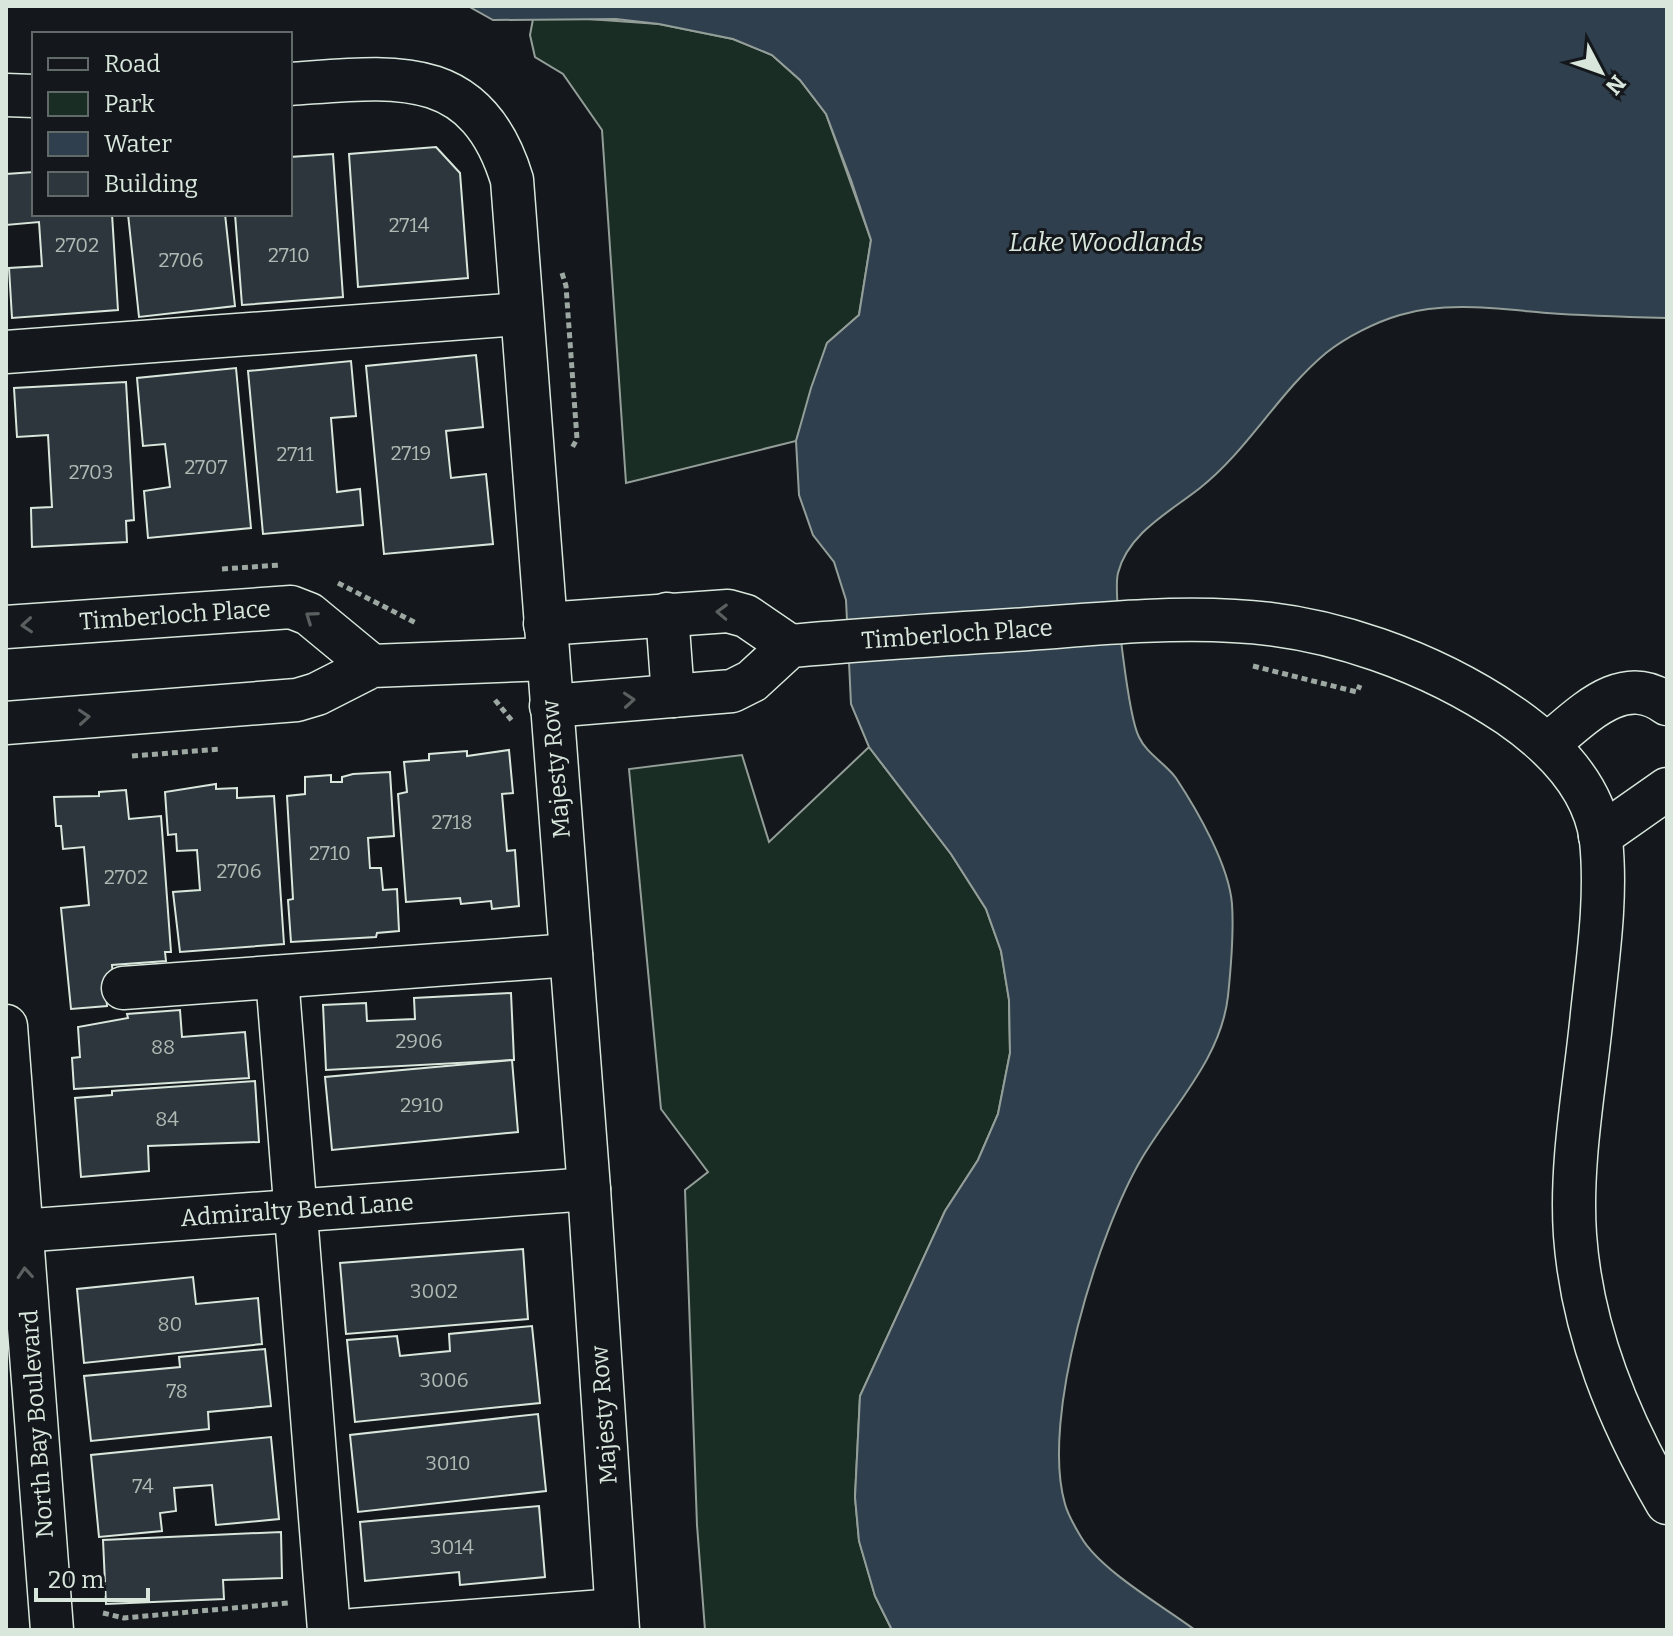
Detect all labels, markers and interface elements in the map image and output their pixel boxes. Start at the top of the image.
legend [32,32,292,216]
north arrow [1561,32,1641,112]
text: Road [104,50,160,78]
text: N [1600,70,1631,100]
text: Park [104,90,155,118]
text: Water [104,130,172,158]
text: Building [104,170,198,198]
house number: 2714 [389,213,430,237]
water label: Lake Woodlands [1009,227,1203,258]
house number: 2702 [55,233,99,257]
house number: 2710 [268,243,310,267]
house number: 2706 [159,248,203,272]
house number: 2719 [391,441,431,465]
house number: 2711 [276,442,314,466]
house number: 2707 [184,455,228,479]
house number: 2703 [69,460,113,484]
street label: Timberloch Place [78,594,272,636]
one-way arrow [715,603,728,620]
one-way arrow [305,612,320,627]
street label: Timberloch Place [860,613,1054,655]
one-way arrow [20,616,33,633]
one-way arrow [623,692,636,709]
street label: Majesty Row [536,698,576,839]
one-way arrow [78,709,91,726]
house number: 2718 [432,810,473,834]
house number: 2710 [309,841,351,865]
house number: 2706 [217,859,261,883]
house number: 2702 [104,865,148,889]
house number: 2906 [395,1029,443,1053]
house number: 88 [151,1035,175,1059]
house number: 2910 [400,1093,444,1117]
house number: 84 [155,1107,179,1131]
street label: Admiralty Bend Lane [180,1188,414,1232]
one-way arrow [17,1266,34,1279]
house number: 3002 [410,1279,458,1303]
street label: North Bay Boulevard [15,1309,59,1539]
house number: 80 [158,1312,182,1336]
street label: Majesty Row [585,1344,623,1485]
house number: 3006 [420,1368,468,1392]
house number: 78 [166,1379,188,1403]
house number: 3010 [425,1451,471,1475]
house number: 74 [132,1474,154,1498]
house number: 3014 [430,1535,474,1559]
scale bar [36,1552,148,1602]
text: 20 m [48,1566,104,1594]

